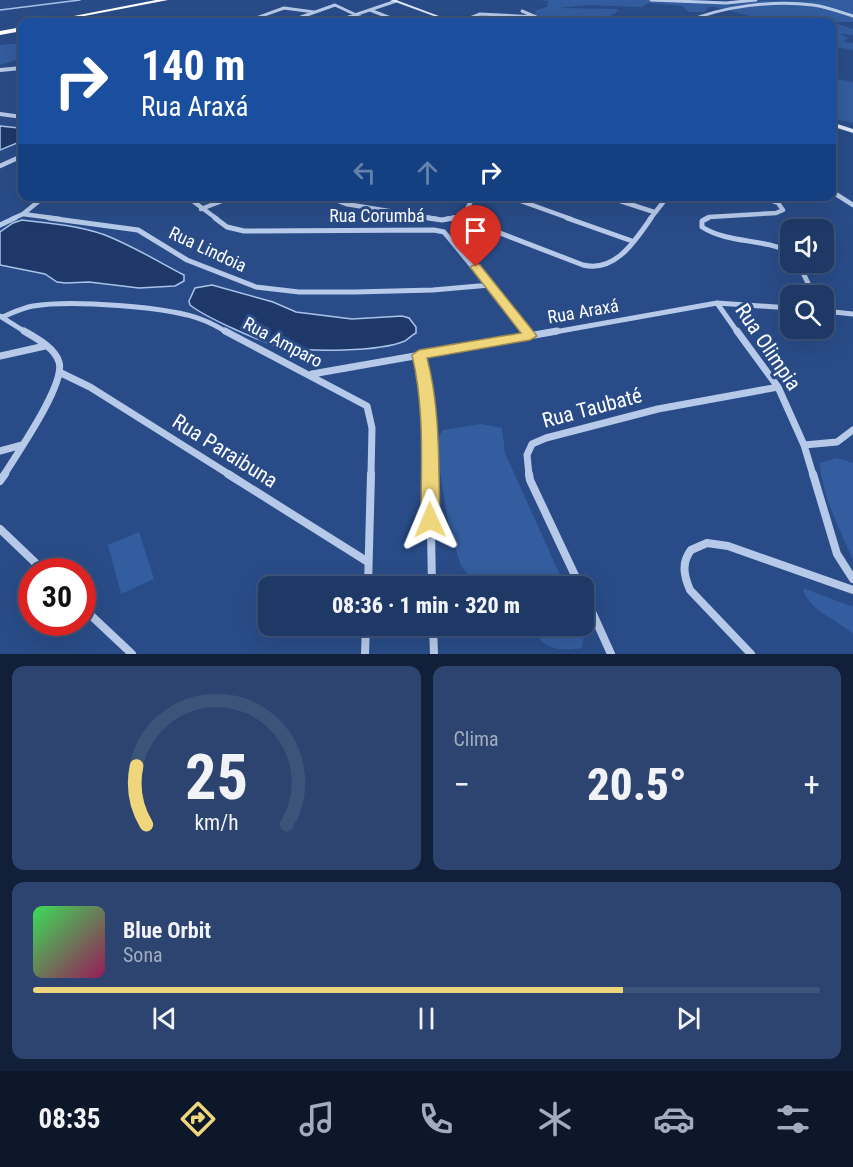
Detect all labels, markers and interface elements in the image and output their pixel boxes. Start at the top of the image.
text: 140 m [141,41,246,90]
icon: right [42,42,120,120]
text: Rua Araxá [141,91,249,123]
icon: left [348,156,381,189]
icon: ahead [411,156,444,189]
icon: right [474,156,507,189]
street label: Rua Corumbá [329,205,425,226]
pin [450,205,501,267]
icon: arrive [459,214,492,247]
map controls [780,219,834,339]
button: sound [780,219,834,273]
street label: Rua Lindoia [166,222,250,276]
button: search [780,285,834,339]
street label: Rua Araxá [546,294,620,328]
street label: Rua Olimpia [730,299,806,395]
street label: Rua Amparo [240,312,326,372]
street label: Rua Taubaté [540,383,645,433]
street label: Rua Paraibuna [168,409,282,493]
position arrow [398,488,462,552]
speed limit sign: 30 [18,558,96,636]
text: 08:36 · 1 min · 320 m [332,593,520,618]
text: Clima [454,727,499,751]
text: 25 [185,741,248,814]
text: 20.5° [587,758,687,811]
text: − [454,765,470,804]
text: + [804,765,820,804]
text: km/h [194,810,238,835]
text: Blue Orbit [123,918,211,943]
text: Sona [123,943,163,967]
icon: previous [148,1002,181,1035]
icon: pause [410,1002,443,1035]
icon: next [672,1002,705,1035]
icon: directions [177,1098,219,1140]
icon: music [296,1098,338,1140]
icon: phone [415,1098,457,1140]
icon: climate [534,1098,576,1140]
icon: car [653,1098,695,1140]
icon: filters [772,1098,814,1140]
text: 08:35 [39,1103,100,1135]

